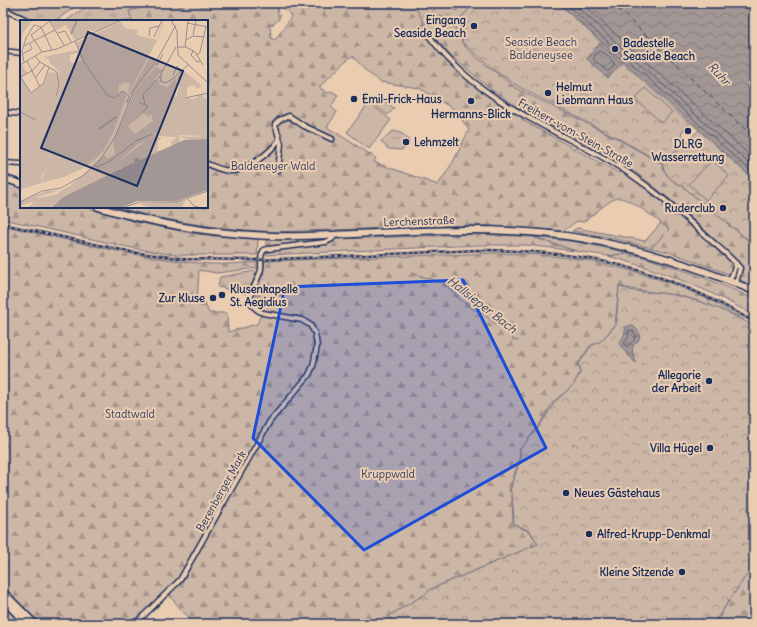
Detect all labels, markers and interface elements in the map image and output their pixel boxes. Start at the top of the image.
place label: Eingang Seaside Beach [394,13,467,40]
inset map [20,20,208,208]
marker: Eingang Seaside Beach [469,21,479,31]
park label: Seaside Beach Baldeneysee [505,35,577,62]
place label: Badestelle Seaside Beach [623,36,696,63]
marker: Badestelle Seaside Beach [610,44,620,54]
water label: Ruhr [705,59,735,90]
place label: Helmut Liebmann Haus [556,80,633,107]
marker: Helmut Liebmann Haus [543,88,553,98]
place label: Emil-Frick-Haus [362,92,442,106]
marker: Emil-Frick-Haus [349,94,359,104]
street label: Freiherr-vom-Stein-Straße [516,95,636,171]
marker: Hermanns-Blick [466,96,476,106]
place label: Hermanns-Blick [431,107,511,121]
marker: DLRG Wasserrettung [683,126,693,136]
place label: Lehmzelt [414,135,459,149]
marker: Lehmzelt [401,137,411,147]
place label: DLRG Wasserrettung [652,137,724,165]
park label: Baldeneyer Wald [231,159,316,173]
place label: Ruderclub [664,201,715,215]
marker: Ruderclub [718,203,728,213]
street label: Lerchenstraße [383,213,455,229]
water label: Hallsieper Bach [445,273,521,337]
place label: Klusenkapelle St. Aegidius [230,282,298,310]
marker: Klusenkapelle St. Aegidius [217,290,227,300]
place label: Zur Kluse [159,291,205,305]
marker: Zur Kluse [208,293,218,303]
place label: Allegorie der Arbeit [652,368,701,395]
marker: Allegorie der Arbeit [704,376,714,386]
park label: Stadtwald [105,407,155,421]
place label: Villa Hügel [650,441,702,456]
marker: Villa Hügel [705,443,715,453]
street label: Berenberger Mark [193,448,249,534]
park label: Kruppwald [361,467,416,481]
place label: Neues Gästehaus [574,486,660,500]
marker: Neues Gästehaus [561,488,571,498]
place label: Alfred-Krupp-Denkmal [597,527,710,542]
marker: Alfred-Krupp-Denkmal [584,529,594,539]
place label: Kleine Sitzende [599,565,674,579]
marker: Kleine Sitzende [677,567,687,577]

